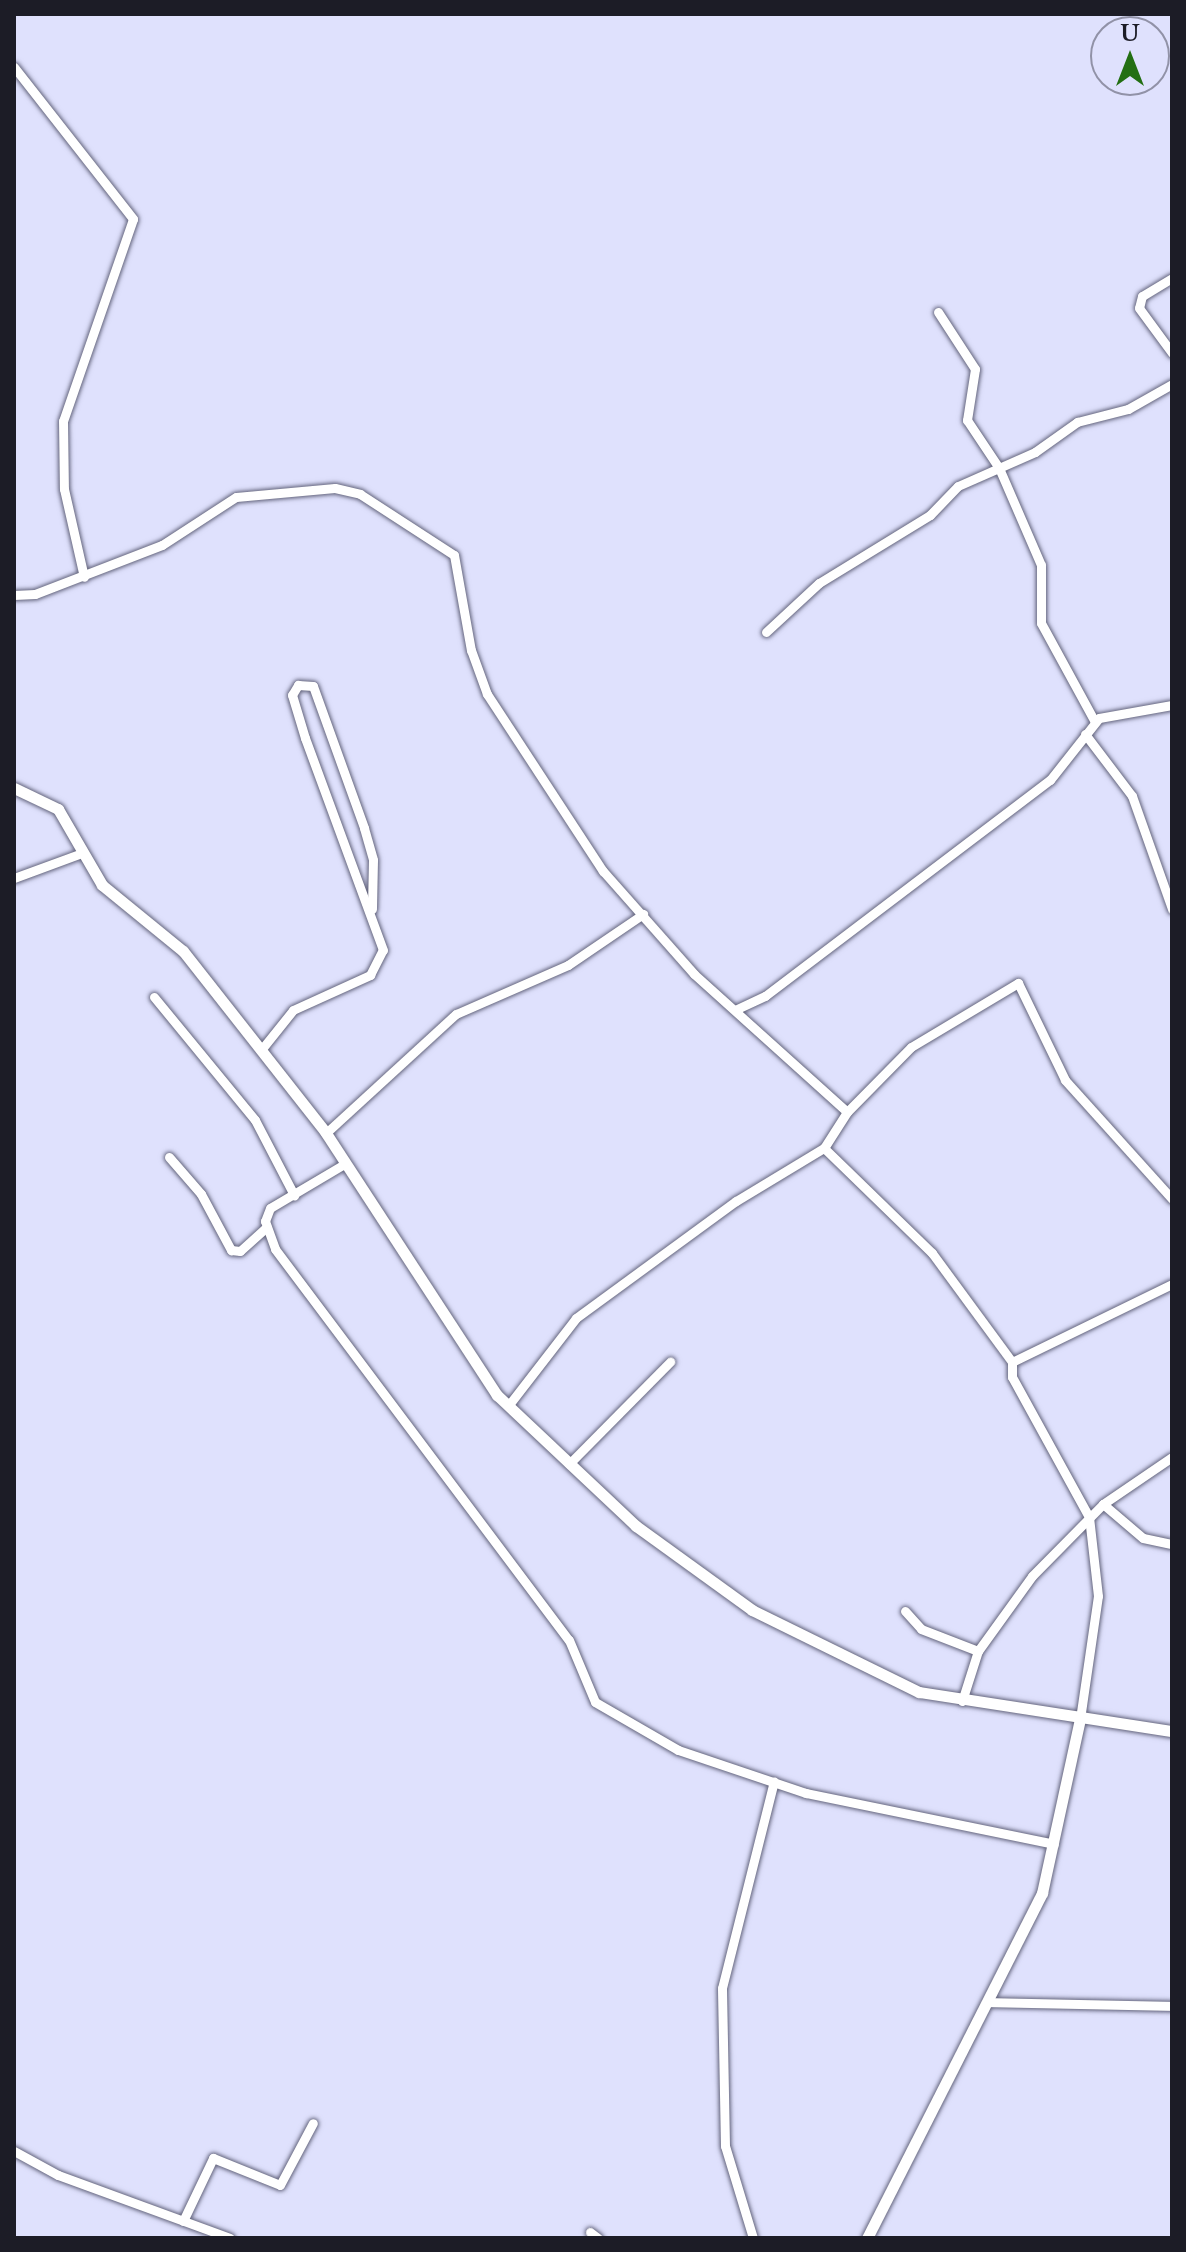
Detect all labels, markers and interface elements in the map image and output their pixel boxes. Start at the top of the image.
north arrow [1090,16,1170,96]
text: U [1120,20,1140,47]

